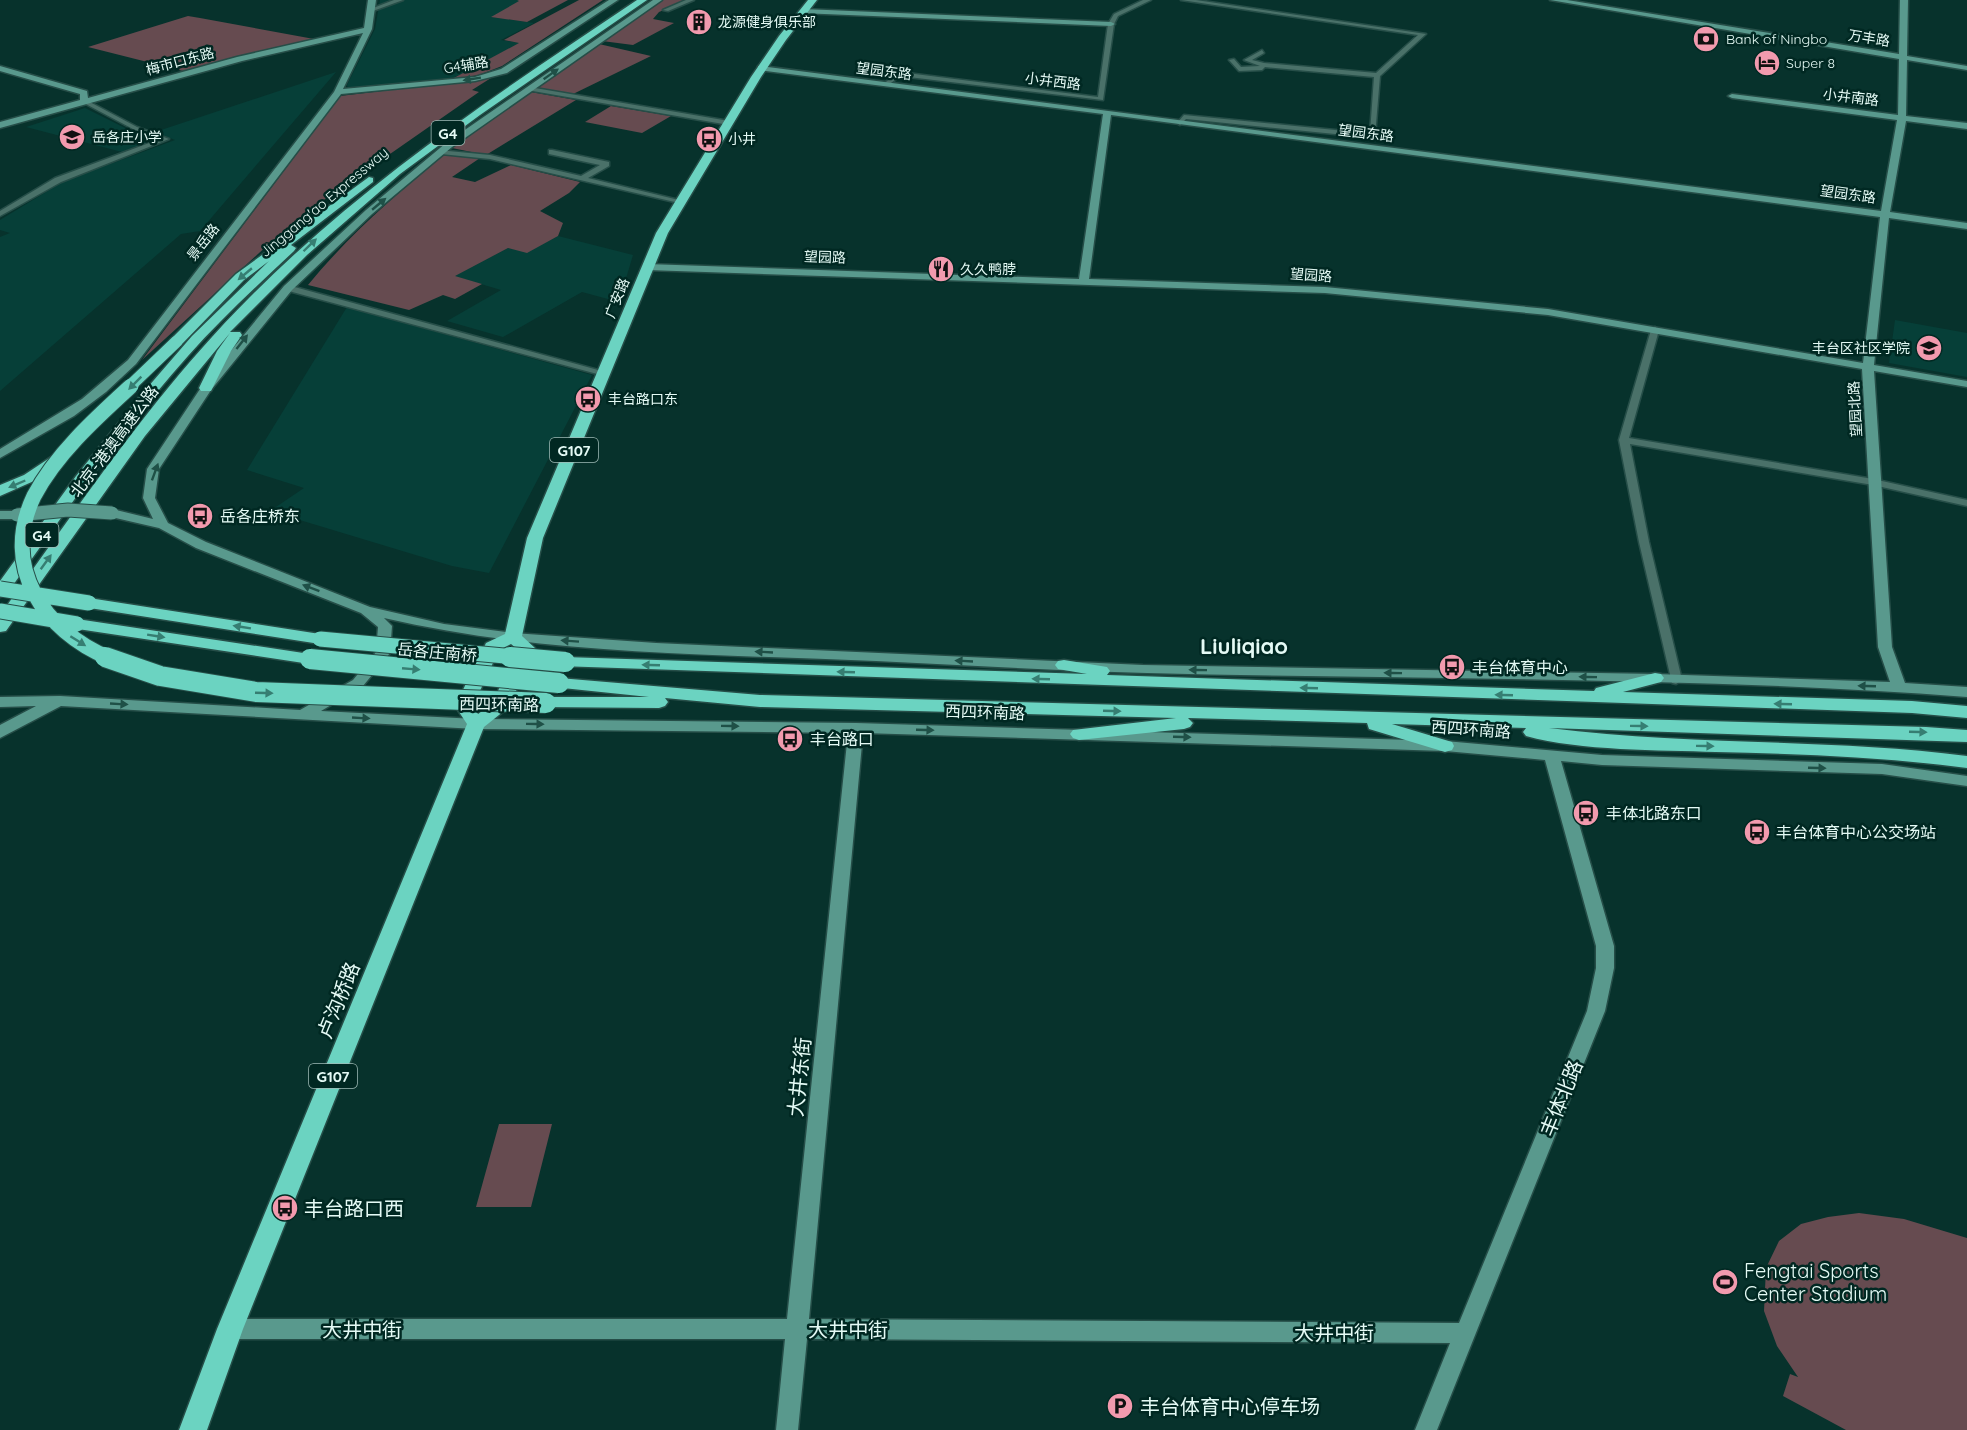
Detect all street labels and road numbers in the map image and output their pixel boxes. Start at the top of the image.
street label: 万丰路 [1847,26,1891,50]
street label: 梅市口东路 [144,43,216,79]
street label: G4辅路 [442,53,490,77]
street label: 望园东路 [855,59,913,83]
street label: 小井西路 [1024,69,1082,93]
street label: 小井南路 [1822,85,1880,109]
road number: G4 [432,121,464,145]
street label: 望园东路 [1337,121,1395,145]
street label: Jinggang'ao Expressway [256,143,392,261]
street label: 望园东路 [1819,181,1877,207]
street label: 景岳路 [183,220,223,264]
street label: 望园路 [804,247,846,267]
street label: 望园路 [1289,265,1333,285]
street label: 广安路 [601,275,633,321]
street label: 北京-港澳高速公路 [66,381,162,501]
street label: 望园北路 [1845,381,1865,437]
road number: G107 [550,438,598,462]
road number: G4 [26,523,58,547]
street label: 岳各庄南桥 [396,639,478,665]
street label: 西四环南路 [459,693,539,715]
street label: 西四环南路 [945,701,1025,723]
street label: 西四环南路 [1430,716,1512,742]
street label: 卢沟桥路 [311,958,365,1042]
street label: 大井东街 [782,1036,816,1118]
street label: 丰体北路 [1534,1056,1588,1140]
road number: G107 [309,1064,357,1088]
street label: 大井中街 [322,1317,402,1342]
street label: 大井中街 [808,1317,888,1342]
street label: 大井中街 [1294,1320,1374,1345]

